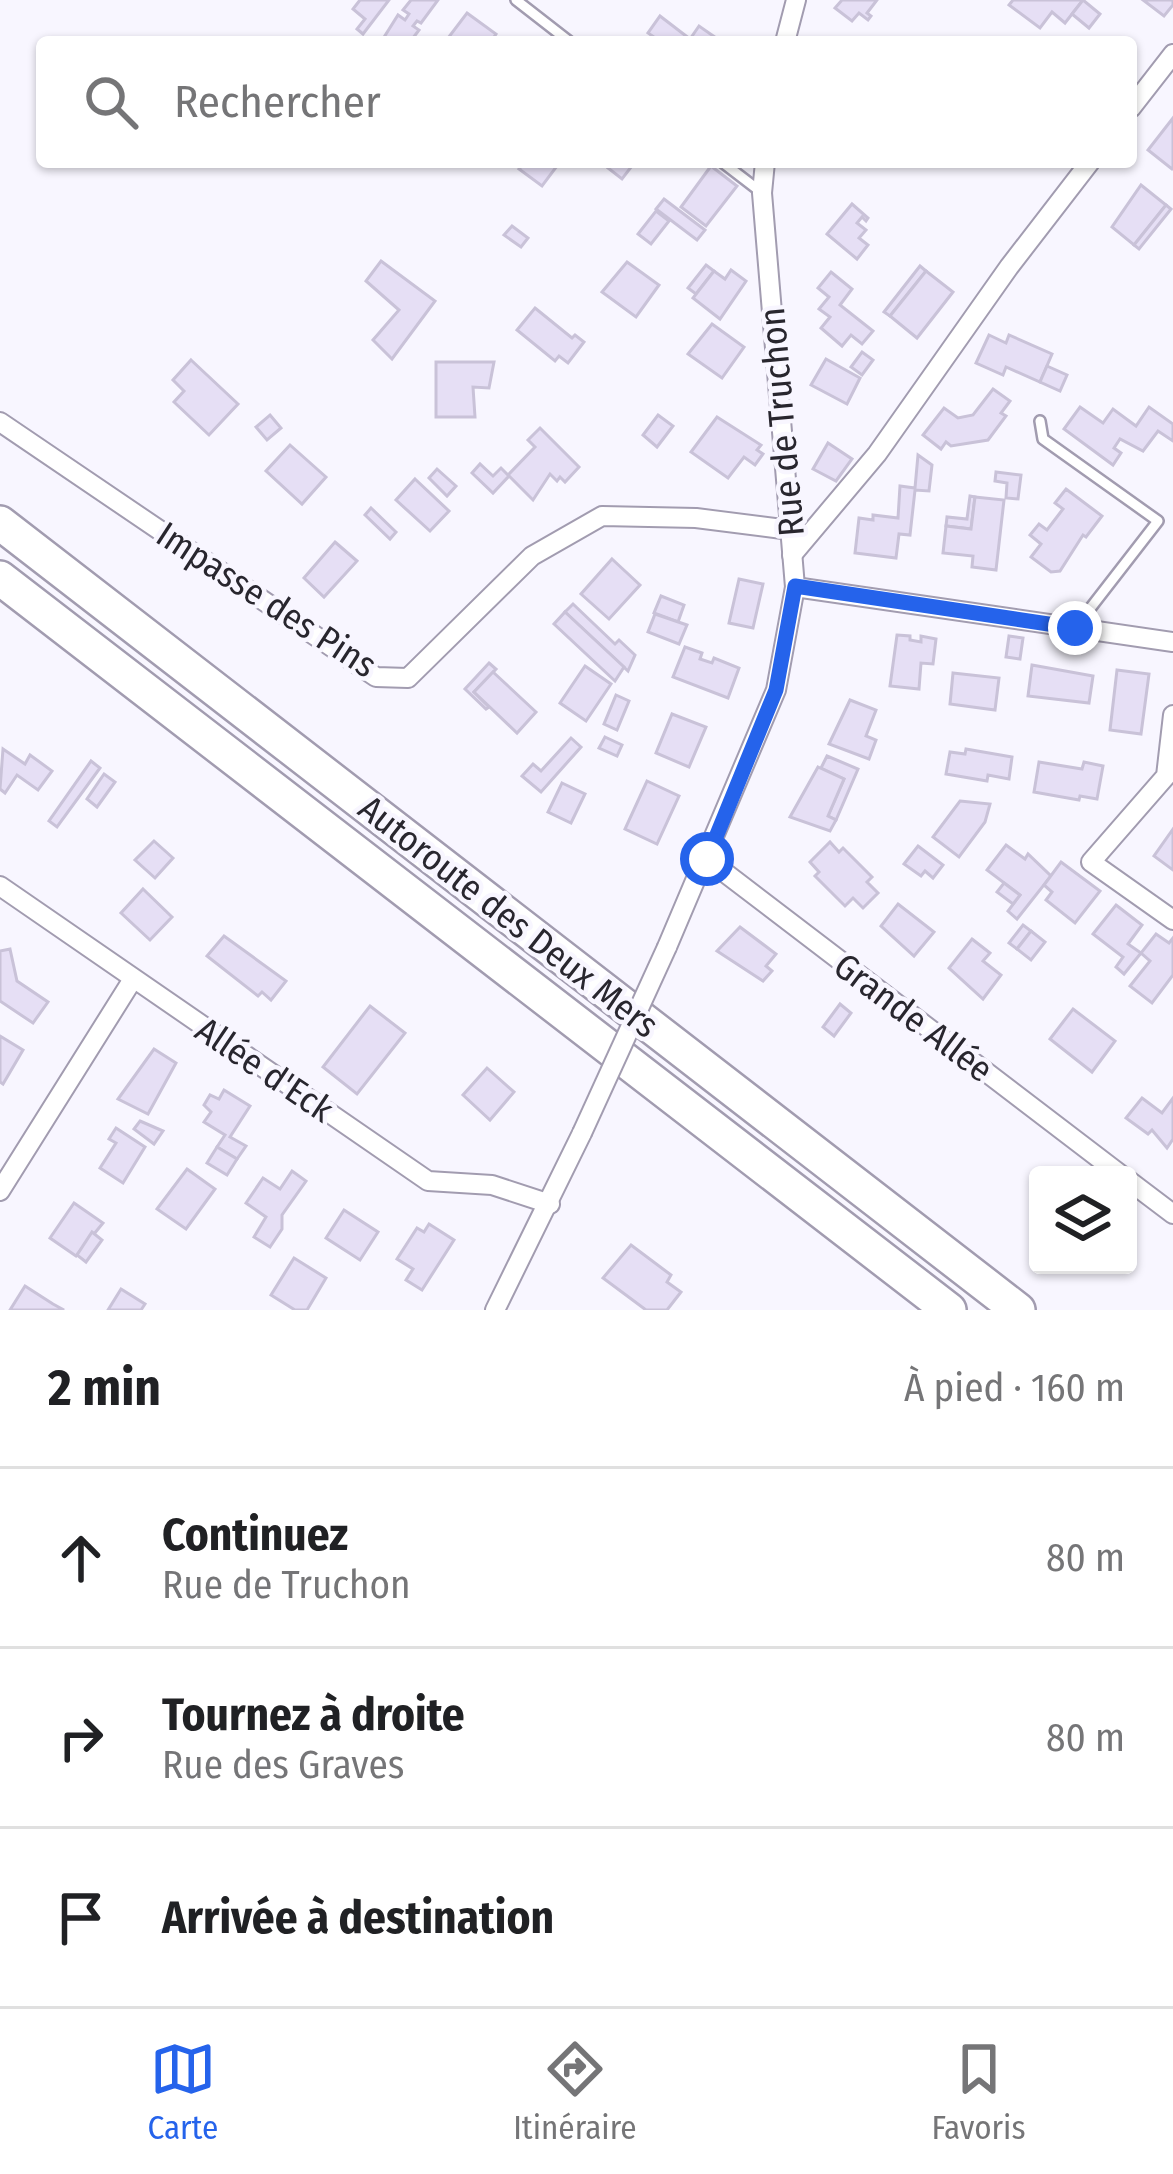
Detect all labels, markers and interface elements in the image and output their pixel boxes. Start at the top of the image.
search box [36,36,1137,168]
icon: search [78,69,144,135]
text: Rechercher [174,75,381,129]
street label: Rue de Truchon [750,306,814,538]
street label: Impasse des Pins [148,512,385,687]
route end [1048,601,1102,655]
street label: Autoroute des Deux Mers [350,786,667,1047]
route start [680,832,734,886]
street label: Grande Allée [825,944,1002,1092]
street label: Allée d'Eck [187,1008,342,1132]
map controls [1029,1166,1137,1274]
button: layers [1029,1166,1137,1274]
text: 2 min [48,1357,161,1419]
text: À pied · 160 m [904,1365,1125,1411]
text: Continuez [162,1508,348,1562]
icon: ahead [48,1525,114,1591]
text: 80 m [1046,1535,1125,1581]
text: Rue de Truchon [162,1562,411,1608]
text: Tournez à droite [162,1688,465,1742]
icon: right [48,1705,114,1771]
text: 80 m [1046,1715,1125,1761]
text: Rue des Graves [162,1742,404,1788]
icon: arrive [48,1885,114,1951]
text: Arrivée à destination [162,1891,554,1945]
tab: Carte [147,2036,218,2148]
tab: Itinéraire [513,2036,637,2148]
tab: Favoris [932,2036,1026,2148]

